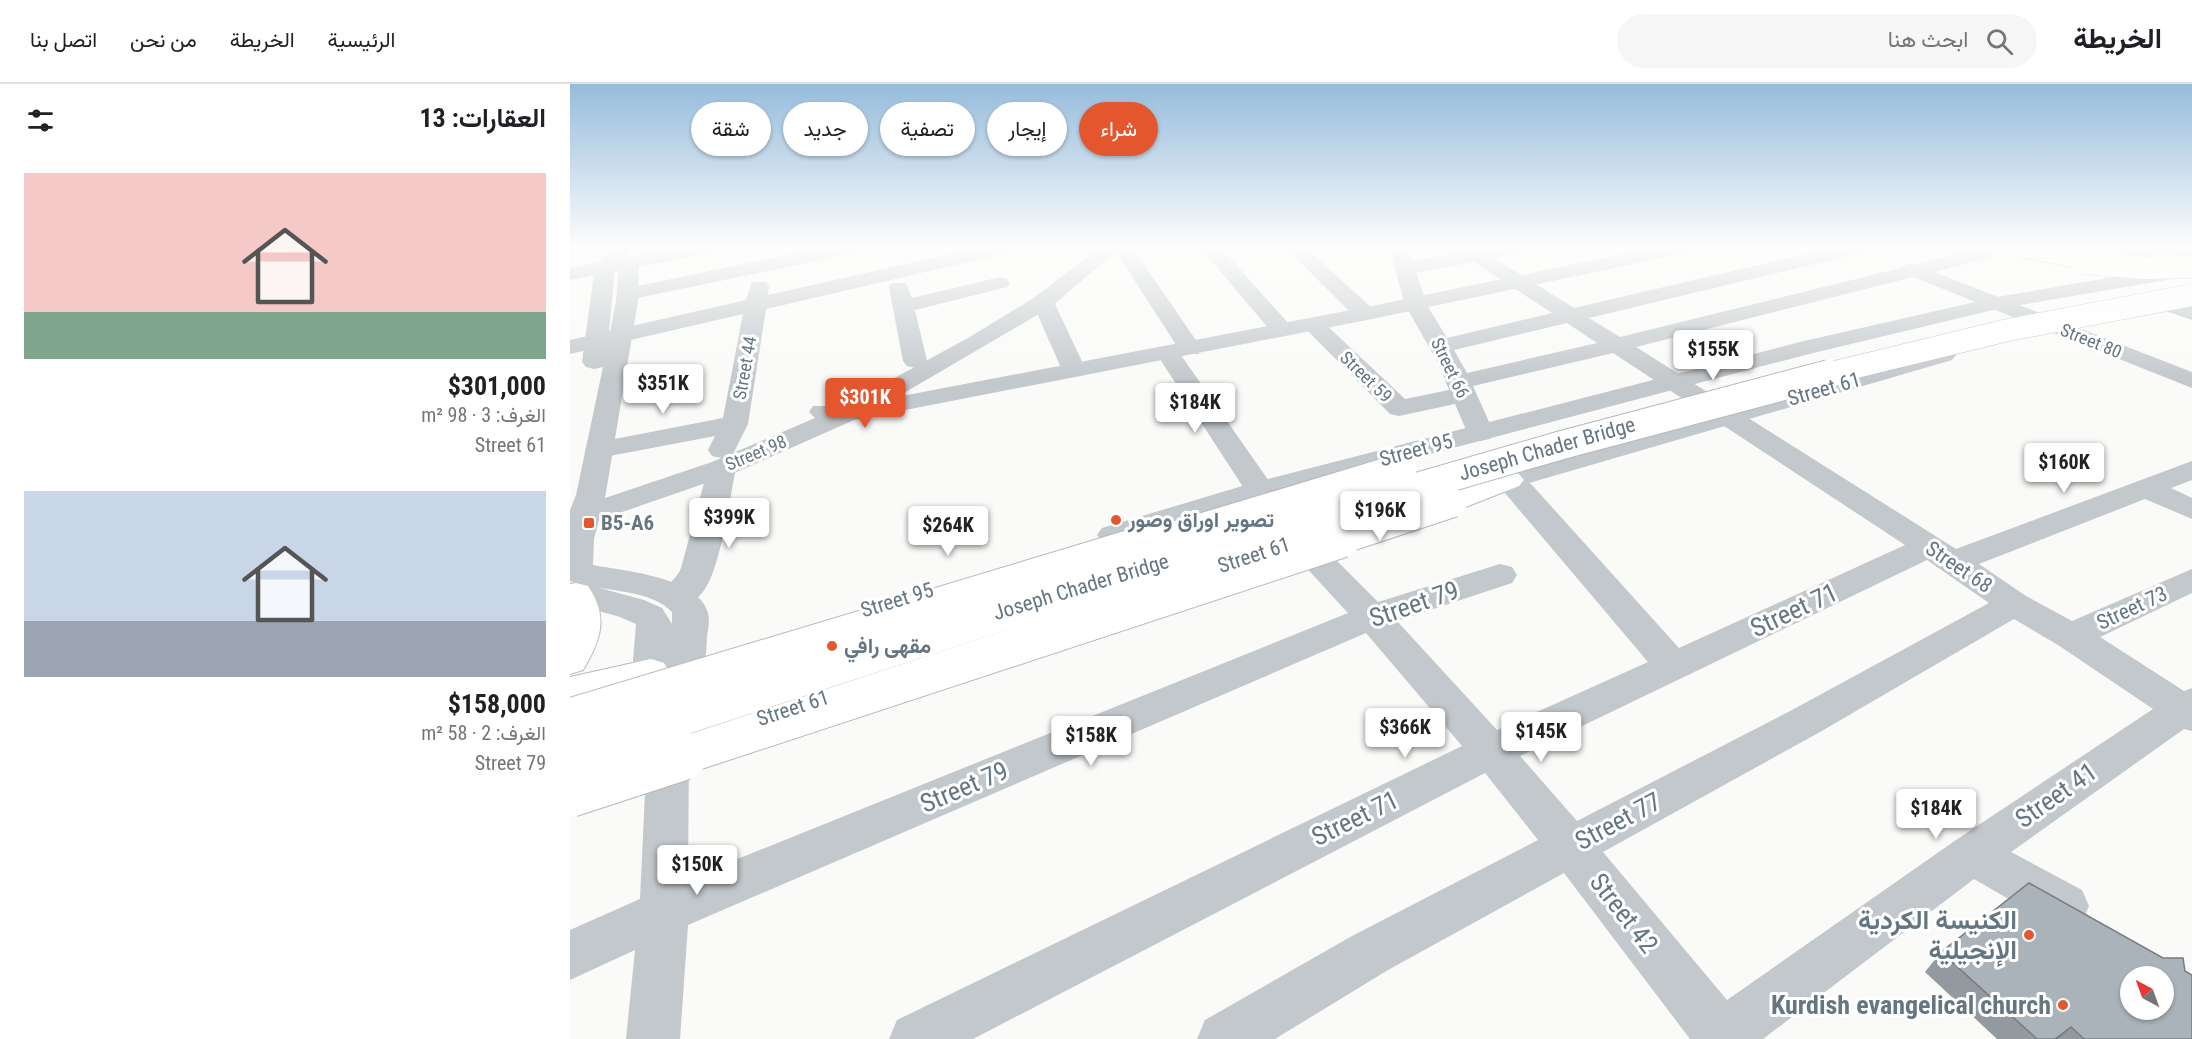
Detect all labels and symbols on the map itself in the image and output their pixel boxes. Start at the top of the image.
street label: Street 80 [2058,319,2125,362]
pin: $155K [1671,330,1755,381]
street label: Street 44 [729,334,760,401]
street label: Street 66 [1427,334,1474,401]
street label: Street 59 [1336,347,1397,406]
pin: $351K [621,364,705,415]
street label: Street 61 [1785,367,1863,411]
pin: $301K [823,378,907,429]
pin: $184K [1153,383,1237,434]
street label: Joseph Chader Bridge [1456,412,1638,486]
street label: Street 95 [1377,429,1455,471]
street label: Street 98 [722,430,789,475]
pin: $160K [2022,443,2106,494]
pin: $196K [1338,491,1422,542]
pin: $399K [687,498,771,549]
pin: $264K [906,506,990,557]
place label: تصوير اوراق وصور [1127,508,1274,533]
place label: B5-A6 [601,511,654,535]
marker: تصوير اوراق وصور [1109,513,1123,527]
marker: B5-A6 [582,516,596,530]
street label: Street 61 [1215,532,1293,578]
street label: Street 68 [1921,536,1997,598]
street label: Joseph Chader Bridge [990,549,1172,625]
street label: Street 79 [1365,575,1463,633]
street label: Street 71 [1746,577,1842,643]
street label: Street 95 [858,578,936,622]
street label: Street 73 [2093,581,2171,635]
place label: مقهى رافي [844,634,931,663]
marker: مقهى رافي [825,639,839,653]
street label: Street 61 [754,685,832,731]
pin: $366K [1363,708,1447,759]
pin: $145K [1499,712,1583,763]
pin: $158K [1049,716,1133,767]
street label: Street 79 [916,755,1012,819]
street label: Street 41 [2009,756,2103,834]
street label: Street 71 [1307,784,1403,852]
street label: Street 77 [1570,786,1666,856]
pin: $184K [1894,789,1978,840]
pin: $150K [655,845,739,896]
street label: Street 42 [1584,867,1664,959]
place label: الكنيسة الكردية الإنجيلية [1858,905,2017,967]
marker: الكنيسة الكردية الإنجيلية [2022,928,2036,942]
north arrow [2120,966,2174,1020]
place label: Kurdish evangelical church [1771,990,2051,1020]
marker: Kurdish evangelical church [2056,998,2070,1012]

